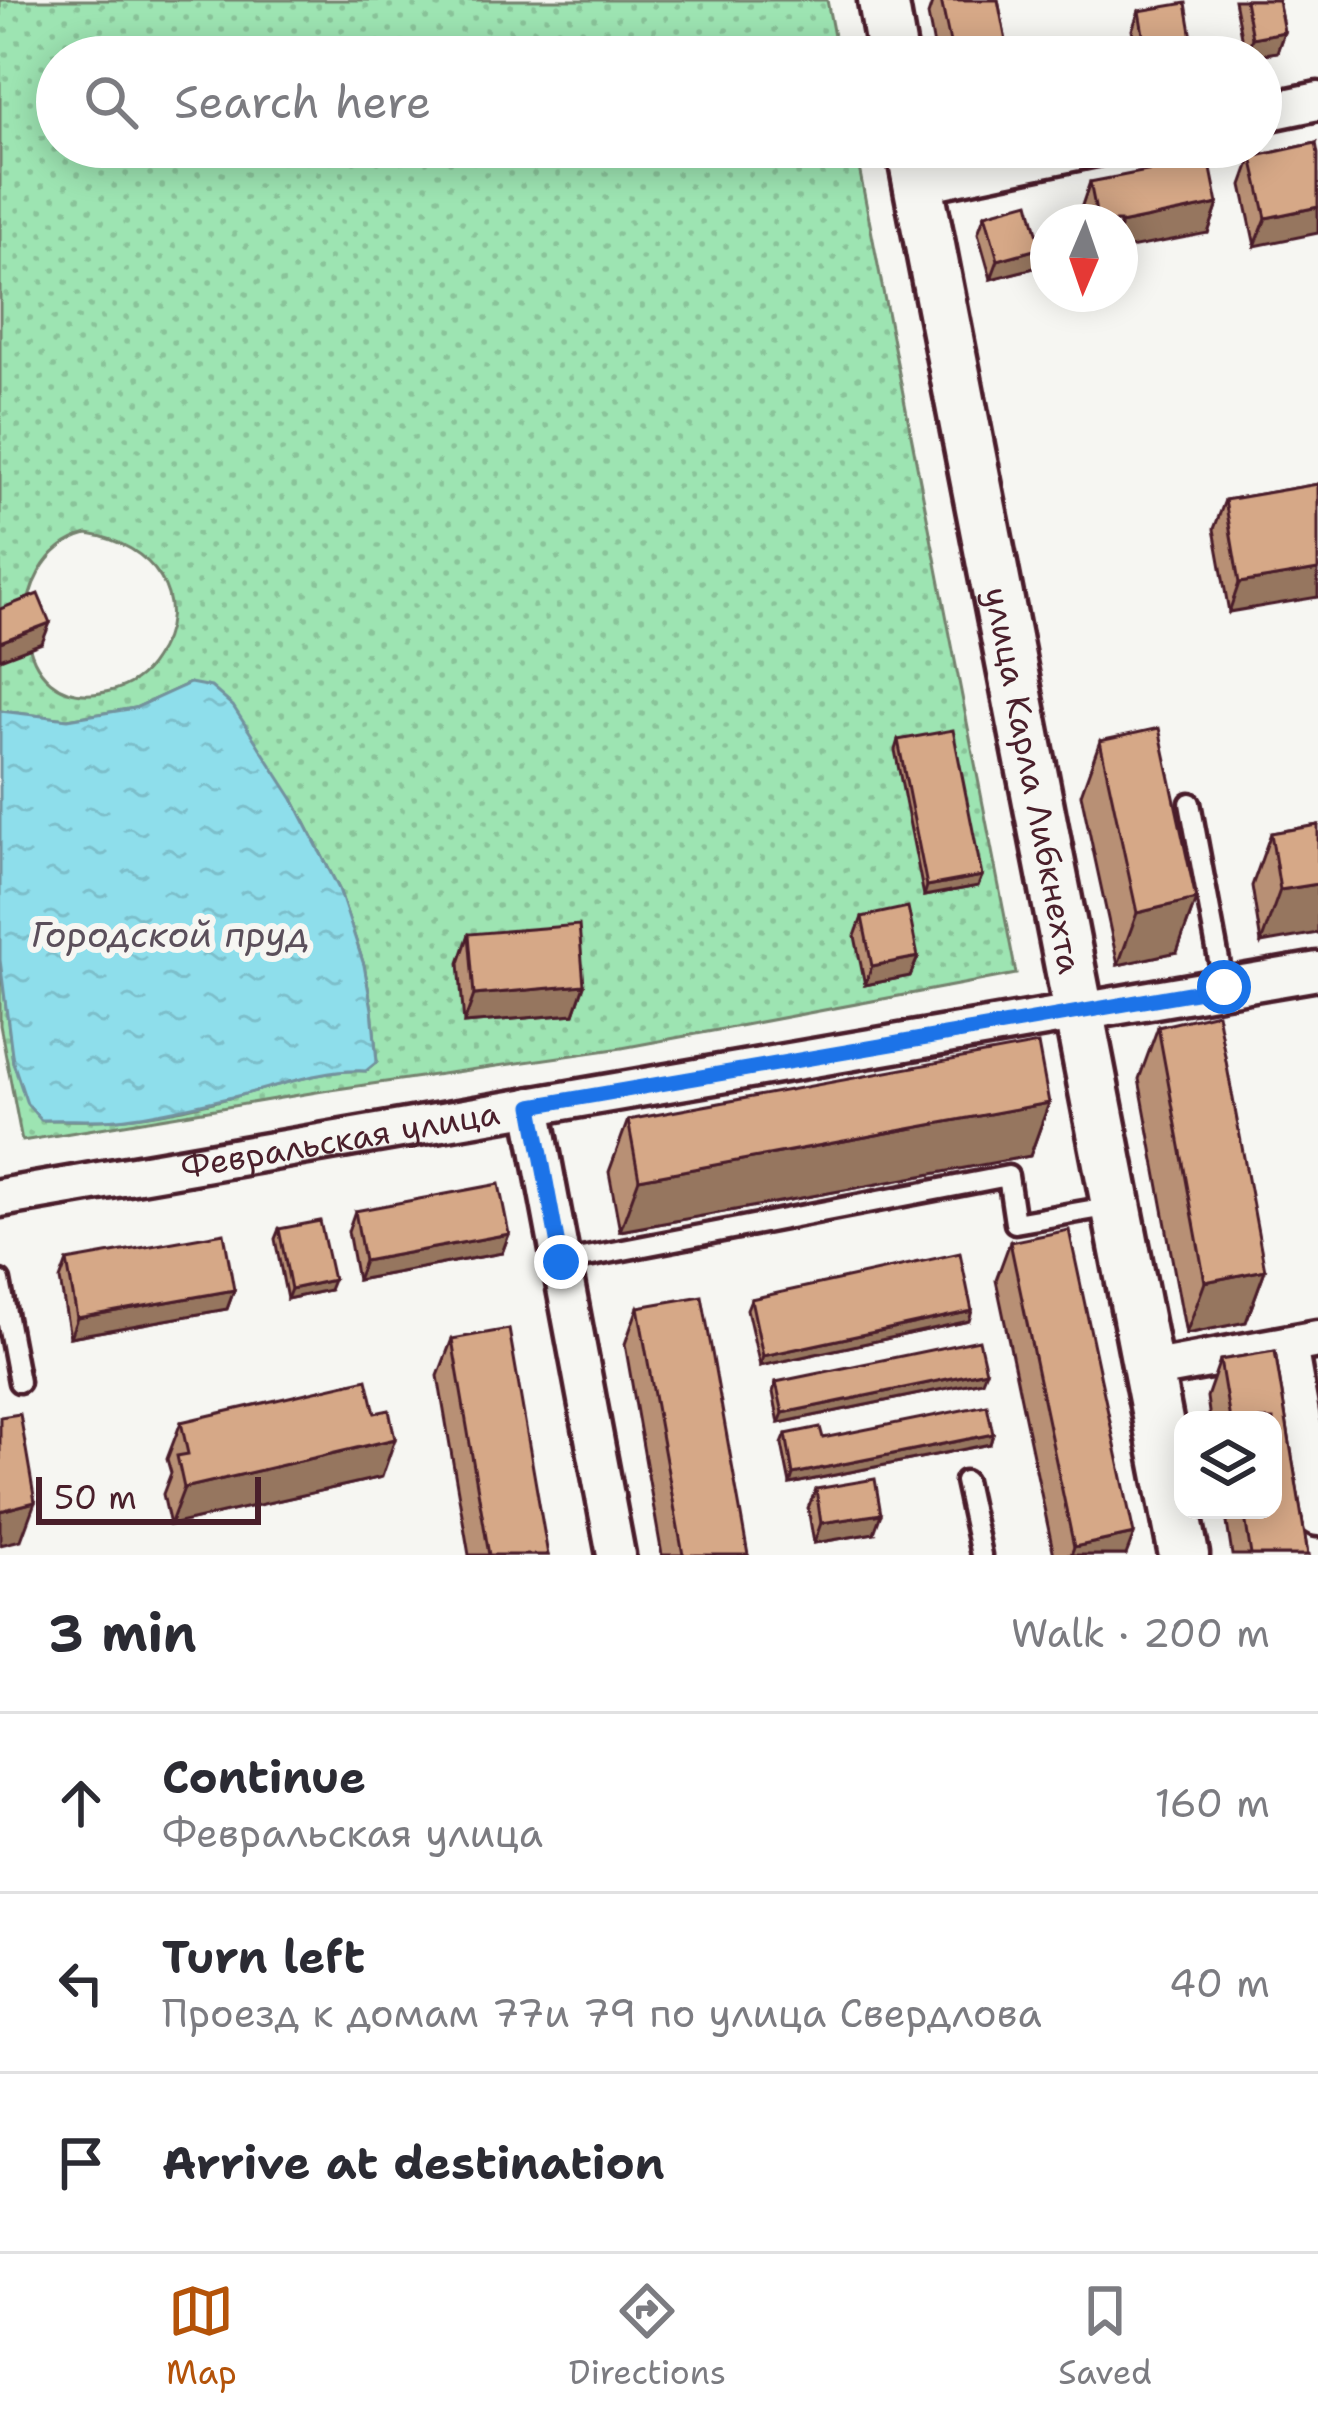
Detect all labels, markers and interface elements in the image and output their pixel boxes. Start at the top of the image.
search box [36,36,1282,168]
icon: search [78,69,144,135]
text: Search here [174,72,431,132]
north arrow [1030,204,1138,312]
street label: улица Карла Либкнехта [974,583,1093,977]
water label: Городской пруд [31,910,309,959]
route start [1197,960,1251,1014]
street label: Февральская улица [177,1090,503,1189]
route end [534,1235,588,1289]
map controls [1174,1411,1282,1519]
button: layers [1174,1411,1282,1519]
scale bar [36,1471,261,1524]
text: 50 m [54,1475,137,1520]
text: 3 min [48,1599,197,1667]
text: Walk · 200 m [1011,1607,1270,1659]
text: Continue [162,1747,366,1807]
icon: ahead [48,1770,114,1836]
text: 160 m [1155,1777,1270,1829]
text: Февральская улица [162,1807,543,1859]
text: Turn left [162,1927,365,1987]
icon: left [48,1950,114,2016]
text: 40 m [1169,1957,1270,2009]
text: Проезд к домам 77и 79 по улица Свердлова [162,1987,1042,2039]
icon: arrive [48,2130,114,2196]
text: Arrive at destination [162,2133,665,2193]
tab: Map [166,2278,237,2395]
tab: Directions [569,2278,726,2395]
tab: Saved [1058,2278,1152,2395]

